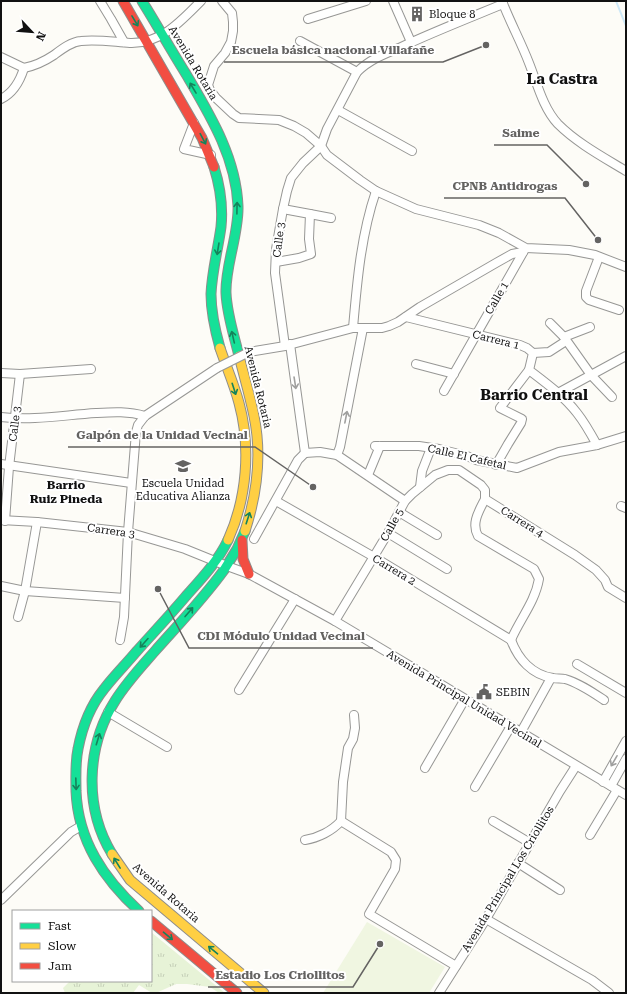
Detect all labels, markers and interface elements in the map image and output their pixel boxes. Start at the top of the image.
building icon: Bloque 8 [408,5,426,23]
place label: Bloque 8 [429,8,475,21]
north arrow [12,12,52,52]
one-way arrow [131,15,139,27]
street label: Avenida Rotaria [166,24,220,102]
text: N [33,30,48,43]
callout: Escuela básica nacional Villafañe [224,38,443,62]
text: Escuela básica nacional Villafañe [232,43,434,57]
district label: La Castra [526,70,598,88]
one-way arrow [189,83,197,94]
callout: Saime [494,121,547,145]
text: Saime [502,126,540,140]
one-way arrow [199,133,207,145]
callout: CPNB Antidrogas [444,174,565,198]
text: CPNB Antidrogas [453,179,557,193]
one-way arrow [233,202,241,215]
street label: Calle 3 [270,222,288,258]
one-way arrow [213,242,221,255]
street label: Calle 1 [482,279,512,317]
street label: Carrera 1 [471,328,521,352]
one-way arrow [228,330,236,343]
street label: Avenida Rotaria [242,345,274,429]
one-way arrow [291,376,299,389]
one-way arrow [231,383,238,396]
district label: Barrio Central [480,386,588,404]
street label: Calle 3 [6,406,24,442]
one-way arrow [342,411,350,424]
callout: Galpón de la Unidad Vecinal [68,423,255,447]
text: Galpón de la Unidad Vecinal [76,428,248,442]
street label: Calle El Cafetal [426,442,508,472]
school or university icon: Escuela Unidad Educativa Alianza [174,457,192,475]
place label: Escuela Unidad Educativa Alianza [136,477,230,503]
district label: Barrio Ruiz Pineda [30,478,102,506]
street label: Carrera 4 [498,504,547,541]
street label: Calle 5 [378,506,406,544]
one-way arrow [245,512,252,525]
street label: Carrera 3 [86,521,136,541]
street label: Carrera 2 [370,552,418,588]
one-way arrow [185,606,194,617]
callout: CDI Módulo Unidad Vecinal [189,624,373,648]
text: CDI Módulo Unidad Vecinal [197,629,365,643]
one-way arrow [139,638,148,648]
street label: Avenida Principal Unidad Vecinal [384,648,544,751]
public building icon: SEBIN [475,683,493,701]
place label: SEBIN [496,686,530,699]
one-way arrow [95,733,102,746]
one-way arrow [610,755,618,767]
one-way arrow [72,777,80,790]
street label: Avenida Principal Los Criollitos [459,804,557,954]
one-way arrow [112,857,120,869]
street label: Avenida Rotaria [130,860,202,926]
legend [12,910,152,982]
text: Fast [48,919,72,933]
one-way arrow [163,931,174,940]
text: Slow [48,939,76,953]
one-way arrow [208,945,218,954]
text: Jam [48,959,72,973]
callout: Estadio Los Criollitos [208,963,353,987]
text: Estadio Los Criollitos [215,968,345,982]

